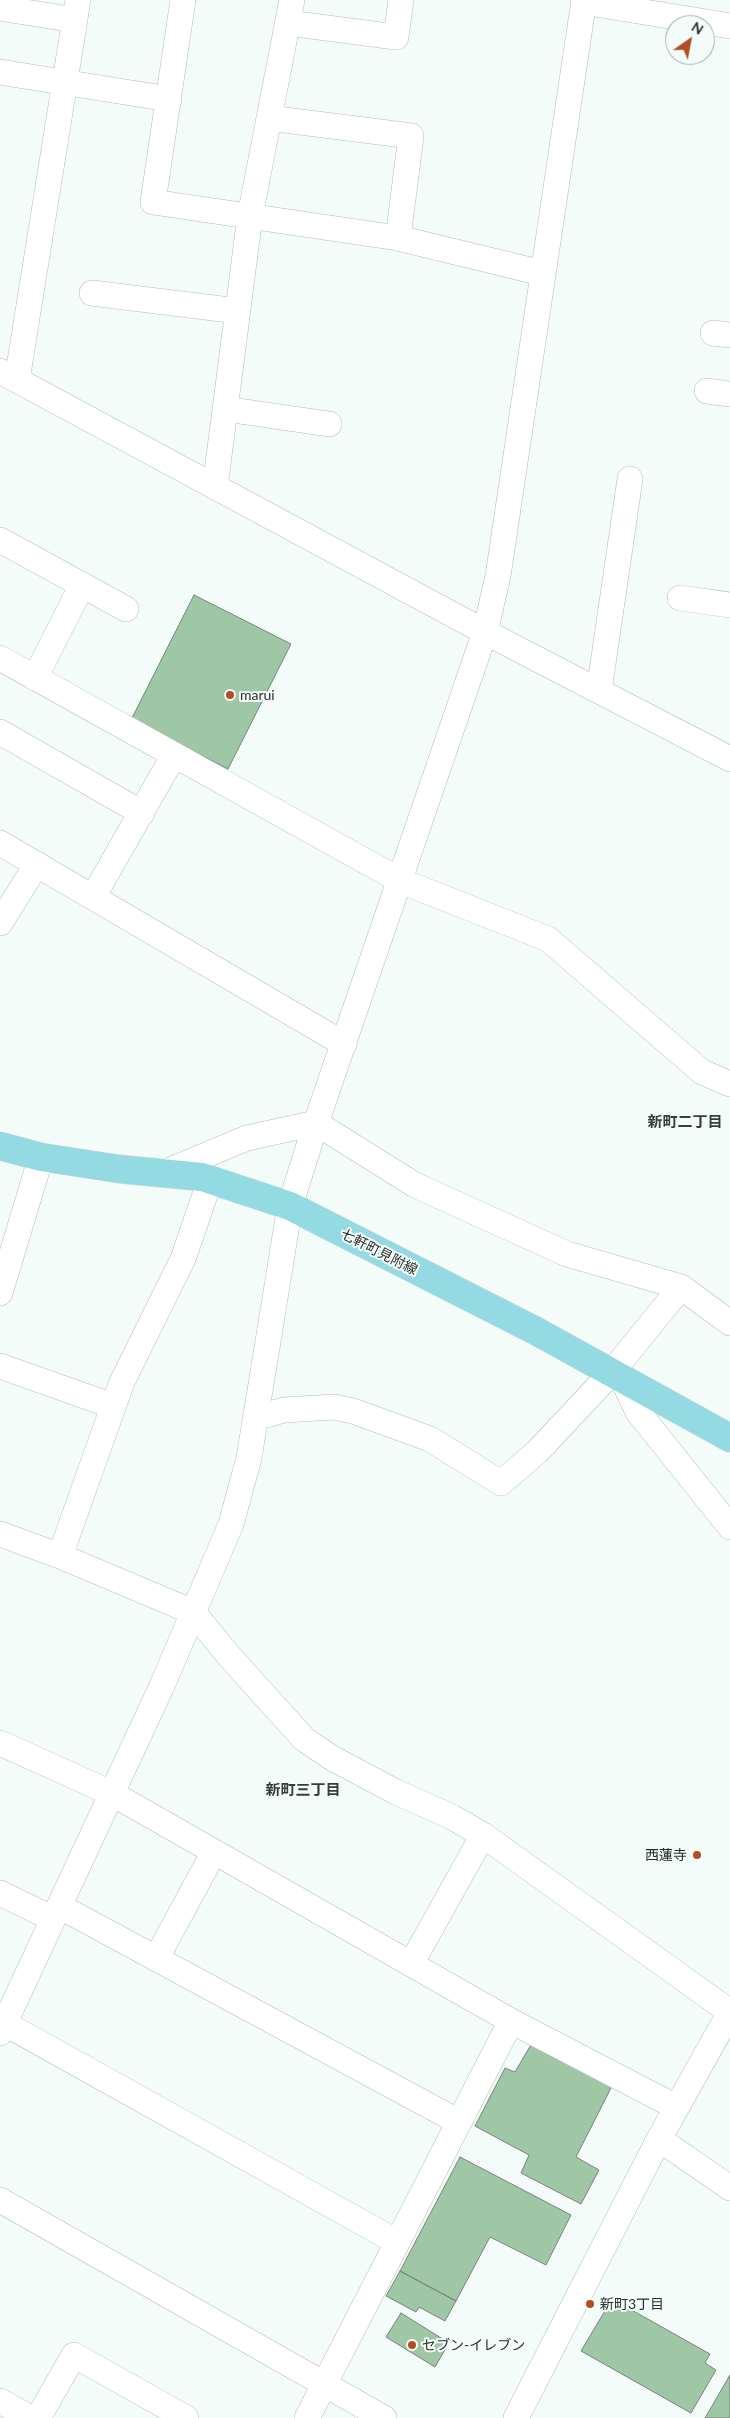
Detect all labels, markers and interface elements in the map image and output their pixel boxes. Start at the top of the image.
north arrow [665,15,715,65]
text: N [689,18,707,38]
place label: marui [240,687,275,703]
marker: marui [224,689,236,701]
district label: 新町二丁目 [648,1113,722,1131]
street label: 七軒町見附線 [338,1225,420,1279]
district label: 新町三丁目 [266,1781,340,1799]
place label: 西蓮寺 [645,1847,687,1863]
marker: 西蓮寺 [691,1849,703,1861]
place label: 新町3丁目 [600,2296,664,2312]
marker: 新町3丁目 [584,2298,596,2310]
place label: セブン-イレブン [422,2337,525,2353]
marker: セブン-イレブン [406,2339,418,2351]

